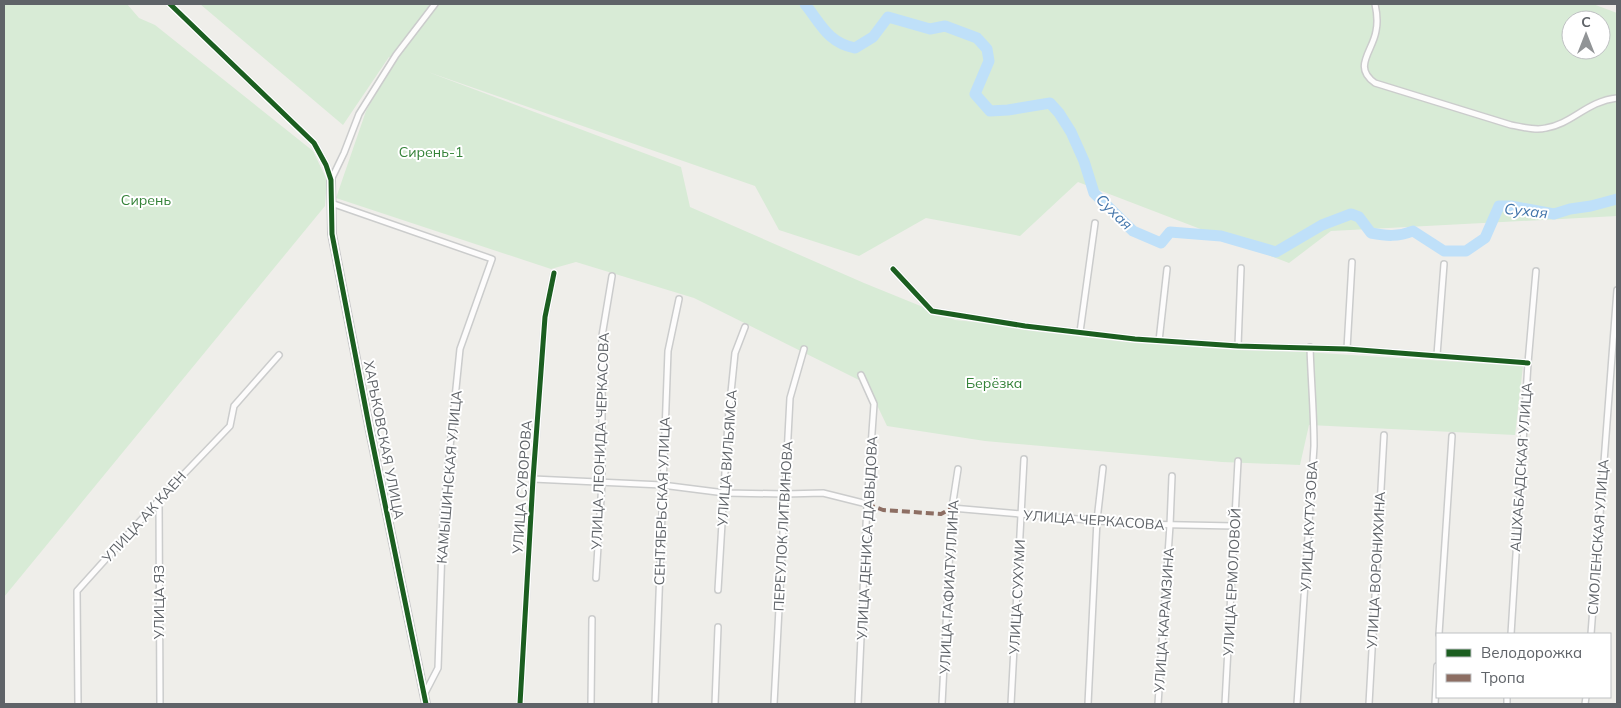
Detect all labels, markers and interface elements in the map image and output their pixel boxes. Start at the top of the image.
north arrow [1561,10,1611,60]
text: С [1581,13,1591,31]
park label: Сирень-1 [399,143,463,161]
water label: Сухая [1092,190,1137,234]
park label: Сирень [121,191,171,209]
water label: Сухая [1503,199,1549,222]
street label: УЛИЦА ЛЕОНИДА ЧЕРКАСОВА [587,331,613,551]
street label: ХАРЬКОВСКАЯ УЛИЦА [360,359,408,522]
park label: Берёзка [966,374,1022,392]
street label: АШХАБАДСКАЯ УЛИЦА [1506,381,1536,552]
street label: УЛИЦА ВИЛЬЯМСА [713,388,741,528]
street label: КАМЫШИНСКАЯ УЛИЦА [432,389,466,564]
street label: СЕНТЯБРЬСКАЯ УЛИЦА [650,416,674,586]
street label: УЛИЦА СУВОРОВА [508,419,536,556]
street label: УЛИЦА ДЕНИСА ДАВЫДОВА [853,435,881,642]
street label: ПЕРЕУЛОК ЛИТВИНОВА [770,440,796,612]
street label: СМОЛЕНСКАЯ УЛИЦА [1584,458,1612,615]
street label: УЛИЦА КУТУЗОВА [1297,459,1321,593]
street label: УЛИЦА АК КАЕН [98,468,190,567]
street label: УЛИЦА ВОРОНИХИНА [1363,490,1389,650]
street label: УЛИЦА ГАФИАТУЛЛИНА [935,499,963,676]
street label: УЛИЦА ЧЕРКАСОВА [1022,506,1166,534]
street label: УЛИЦА ЕРМОЛОВОЙ [1219,508,1245,657]
street label: УЛИЦА СУХУМИ [1005,539,1029,656]
street label: УЛИЦА КАРАМЗИНА [1150,546,1178,694]
street label: УЛИЦА ЯЗ [150,565,168,640]
legend [1436,633,1611,698]
text: Велодорожка [1481,643,1582,662]
text: Тропа [1481,668,1525,687]

